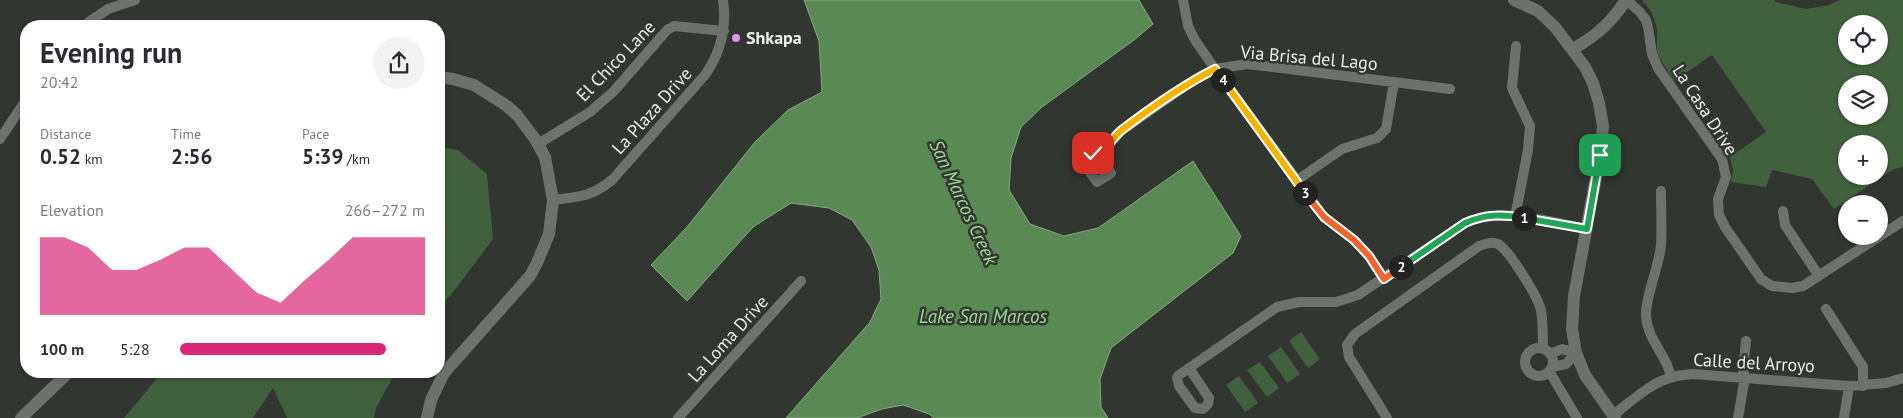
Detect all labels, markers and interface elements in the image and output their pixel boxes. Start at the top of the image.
street label: El Chico Lane [571,15,660,106]
map controls [1838,15,1888,245]
button: locate [1838,15,1888,65]
place label: Shkapa [746,26,802,49]
marker: Shkapa [730,32,742,44]
text: Evening run [40,34,182,71]
button: share [373,37,425,89]
street label: Via Brisa del Lago [1238,40,1379,75]
street label: La Casa Drive [1668,60,1743,159]
street label: La Plaza Drive [607,62,697,159]
pin: 4 [1210,68,1236,92]
text: 4 [1220,71,1227,89]
text: 20:42 [40,72,78,92]
button: layers [1838,75,1888,125]
text: Distance [40,125,91,143]
text: Time [171,125,201,143]
text: Pace [302,125,329,143]
pin [1072,132,1114,174]
pin [1579,134,1621,176]
button: + [1838,135,1888,185]
water label: San Marcos Creek [925,136,1004,270]
icon: check [1079,139,1107,167]
icon: arrive [1586,141,1614,169]
text: 0.52 [40,143,81,170]
text: 2:56 [171,143,212,170]
text: 5:39 [302,143,343,170]
text: km [81,150,103,168]
text: /km [343,150,370,168]
pin: 3 [1292,180,1318,206]
text: 3 [1302,184,1309,202]
button: − [1838,195,1888,245]
text: Elevation [40,200,104,220]
text: 266–272 m [345,200,425,220]
pin: 1 [1512,206,1536,230]
text: 1 [1521,209,1528,227]
pin: 2 [1388,254,1414,280]
text: 2 [1398,258,1405,276]
street label: La Loma Drive [683,290,773,387]
water label: Lake San Marcos [919,304,1047,328]
text: 100 m [40,339,84,359]
text: 5:28 [120,339,150,359]
street label: Calle del Arroyo [1693,348,1815,377]

